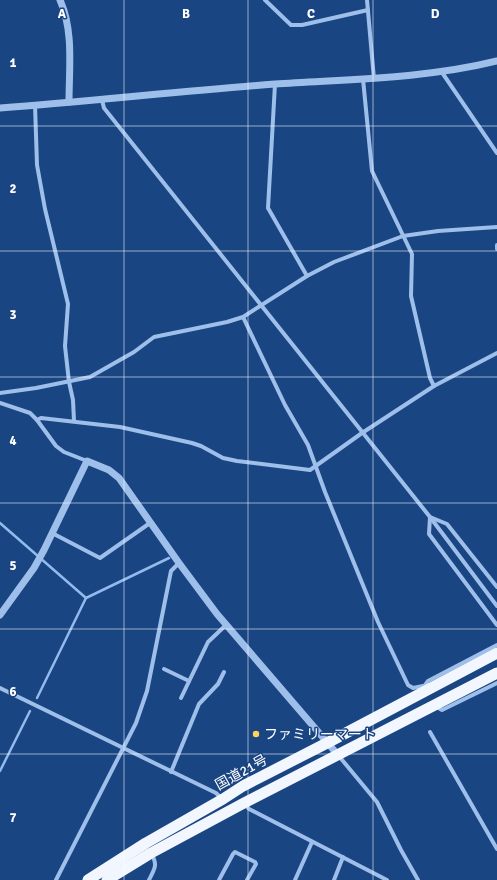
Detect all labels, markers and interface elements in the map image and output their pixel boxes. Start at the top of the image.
text: A [58,6,67,22]
text: B [182,6,190,22]
text: C [307,6,315,22]
text: D [431,6,440,22]
text: 1 [9,55,17,71]
text: 2 [9,181,17,197]
text: 3 [9,307,17,323]
text: 4 [9,433,17,449]
text: 5 [9,558,17,574]
text: 6 [9,684,17,700]
place label: ファミリーマート [264,726,376,743]
marker: ファミリーマート [251,729,261,739]
street label: 国道21号 [212,751,270,794]
text: 7 [9,810,17,826]

